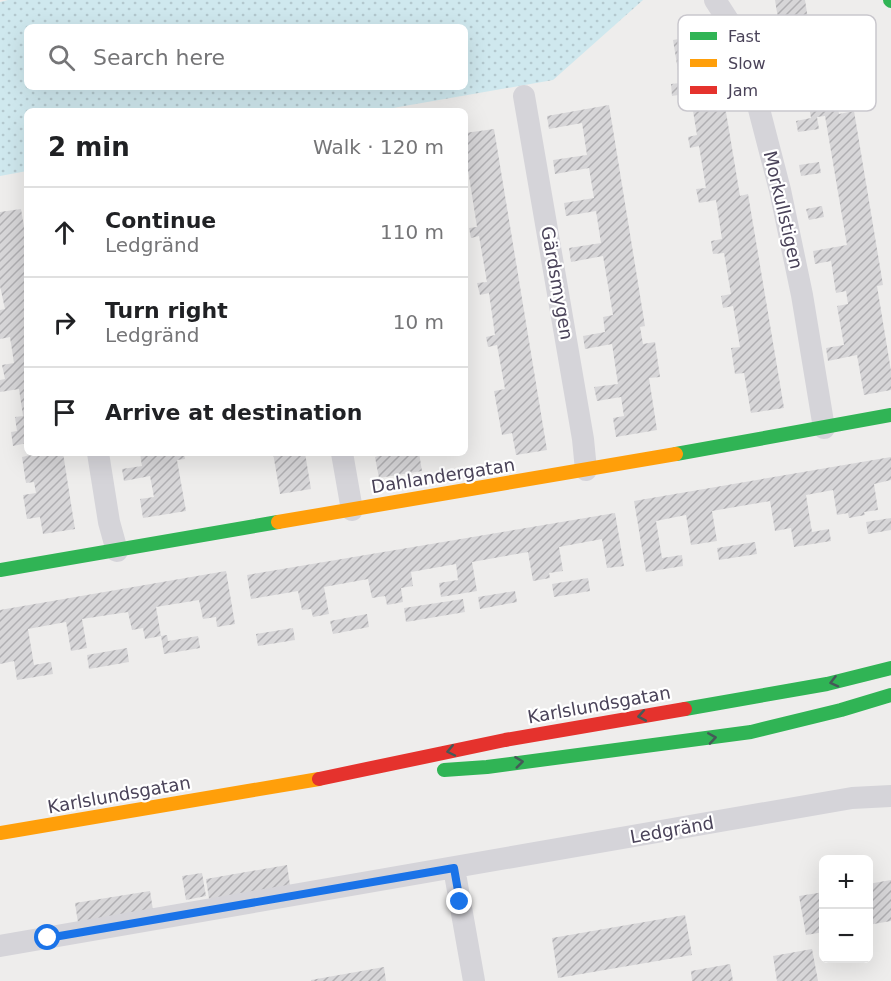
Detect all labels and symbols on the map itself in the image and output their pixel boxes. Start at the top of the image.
legend [678,15,876,111]
text: Fast [728,27,760,46]
text: Slow [728,54,765,73]
text: Jam [727,81,758,100]
street label: Morkullstigen [760,149,807,271]
street label: Gärdsmygen [537,224,578,341]
street label: Dahlandergatan [370,454,516,497]
one-way arrow [830,675,840,688]
street label: Karlslundsgatan [526,682,672,727]
one-way arrow [638,709,648,722]
one-way arrow [708,732,717,744]
one-way arrow [446,744,456,757]
one-way arrow [514,757,524,769]
street label: Karlslundsgatan [46,772,192,817]
street label: Ledgränd [628,812,716,847]
route end [446,888,472,914]
route start [34,924,60,950]

